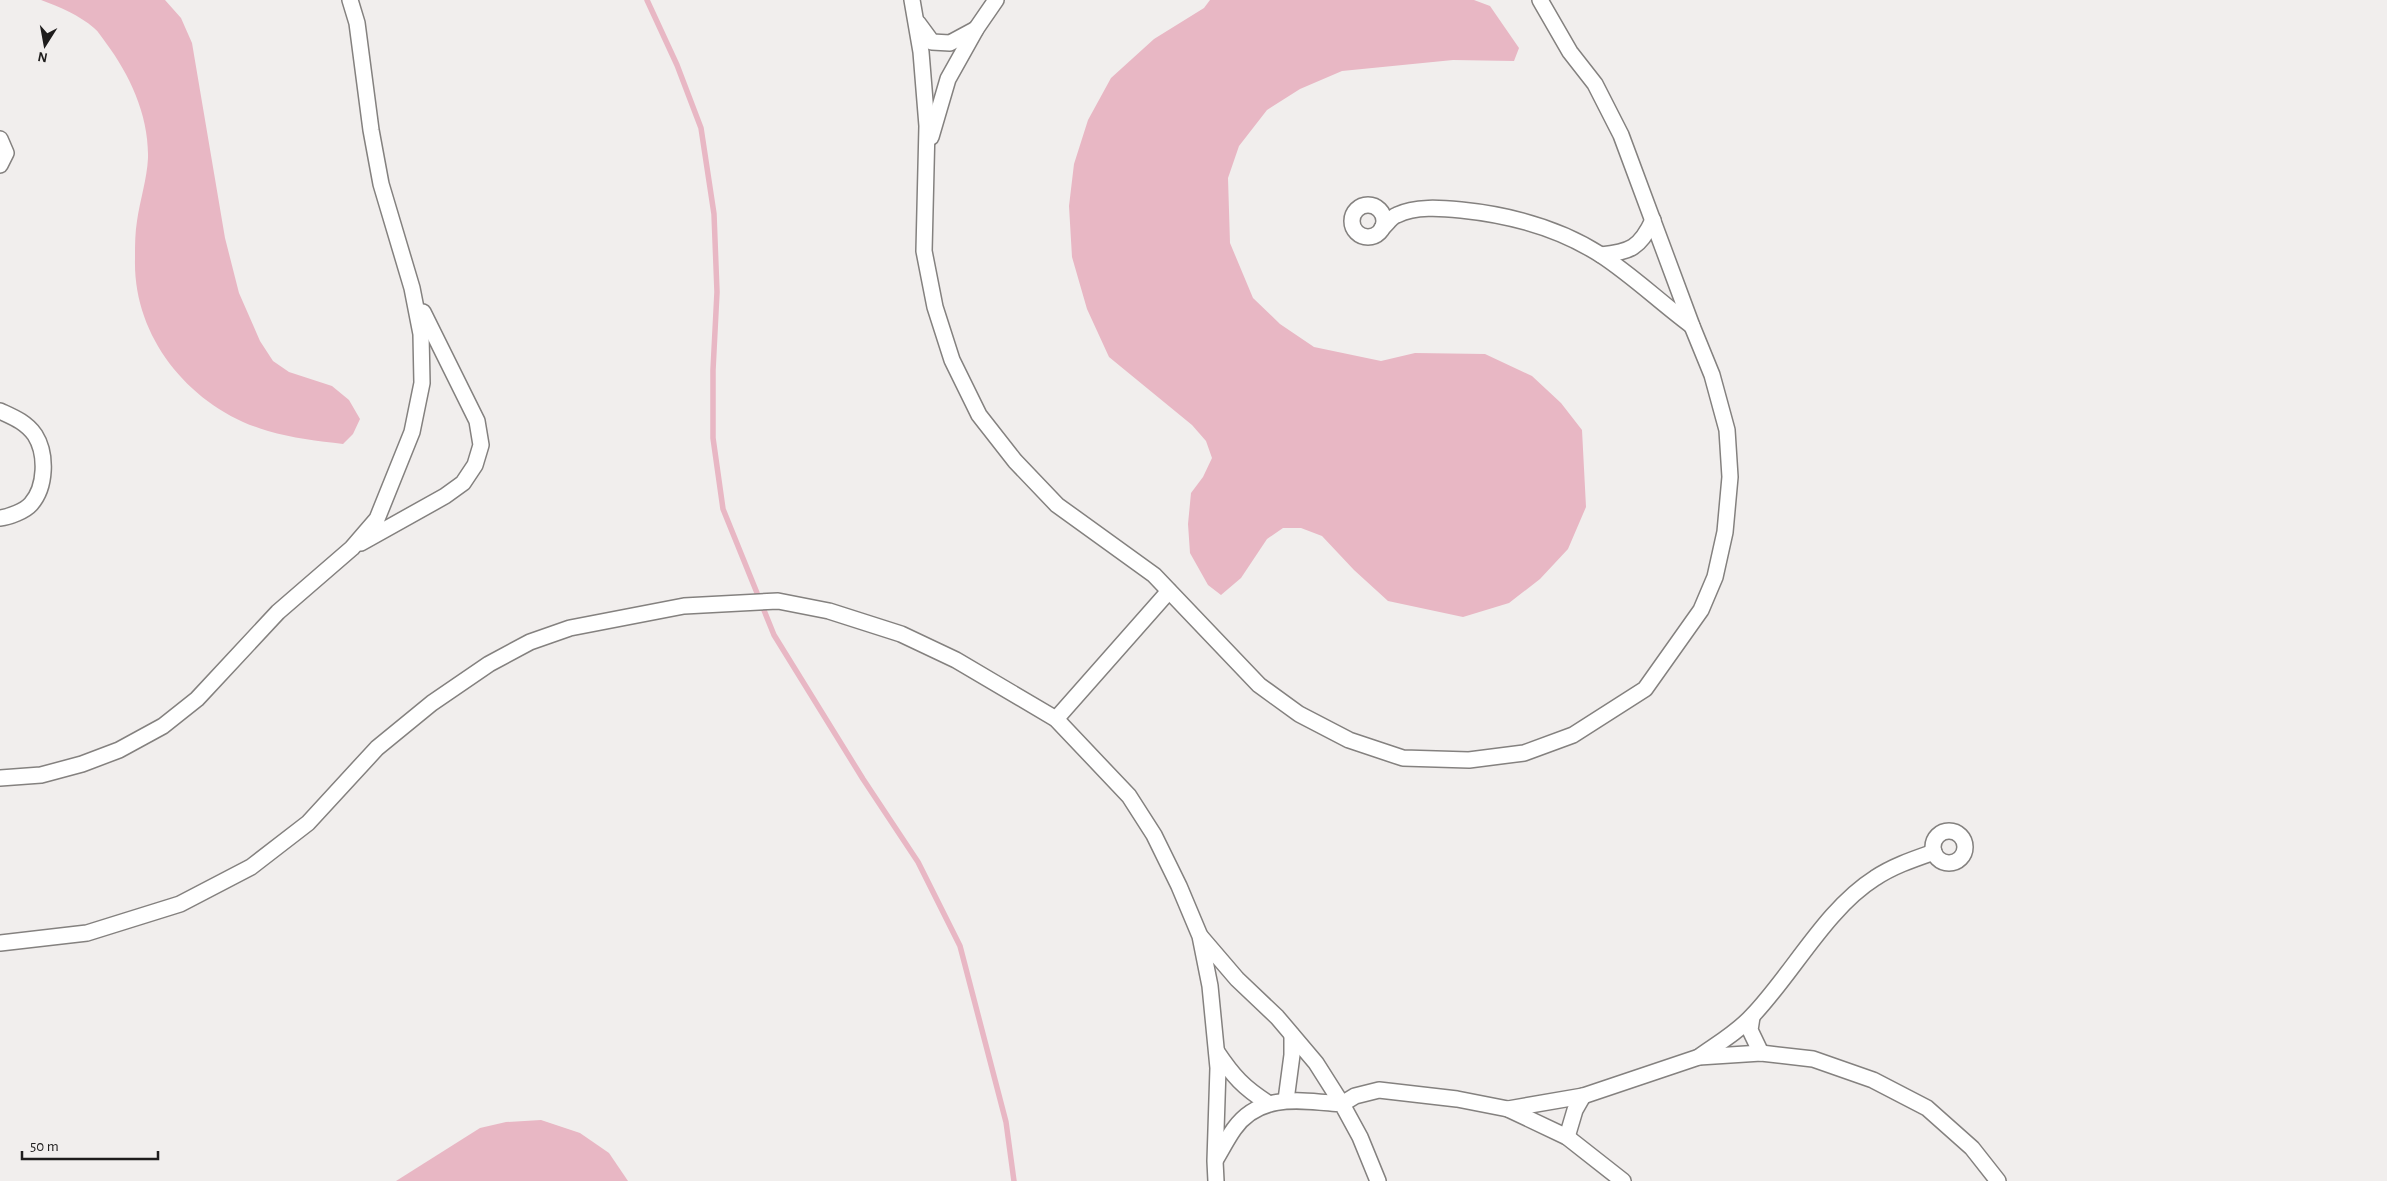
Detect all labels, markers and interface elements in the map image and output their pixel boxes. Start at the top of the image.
north arrow [20,20,70,70]
text: N [37,49,49,65]
scale bar [22,1128,159,1160]
text: 50 m [30,1139,59,1154]

